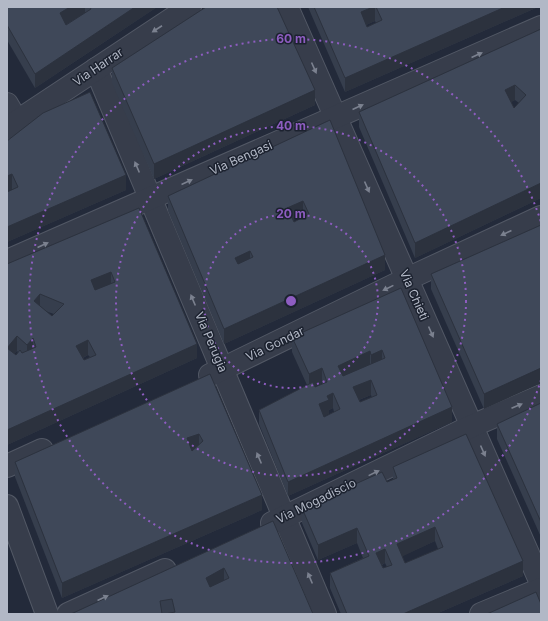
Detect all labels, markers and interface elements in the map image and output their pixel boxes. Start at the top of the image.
one-way arrow [151,25,163,32]
text: 60 m [276,31,306,46]
street label: Via Harrar [70,44,126,89]
one-way arrow [471,52,483,58]
one-way arrow [312,63,318,75]
one-way arrow [352,104,364,111]
text: 40 m [276,118,306,133]
street label: Via Bengasi [207,137,274,178]
one-way arrow [134,160,140,172]
one-way arrow [182,179,193,185]
one-way arrow [364,182,370,193]
text: 20 m [276,206,306,221]
one-way arrow [499,231,511,237]
one-way arrow [37,242,48,248]
street label: Via Chieti [397,267,432,323]
one-way arrow [382,285,394,292]
one-way arrow [190,294,196,305]
centre of rings [284,294,298,308]
street label: Via Perugia [192,309,231,374]
street label: Via Gondar [243,323,307,364]
one-way arrow [428,326,434,338]
one-way arrow [512,403,524,409]
one-way arrow [480,445,486,457]
one-way arrow [256,452,262,464]
one-way arrow [368,470,380,476]
street label: Via Mogadiscio [273,475,358,526]
one-way arrow [307,573,313,584]
one-way arrow [98,595,109,601]

